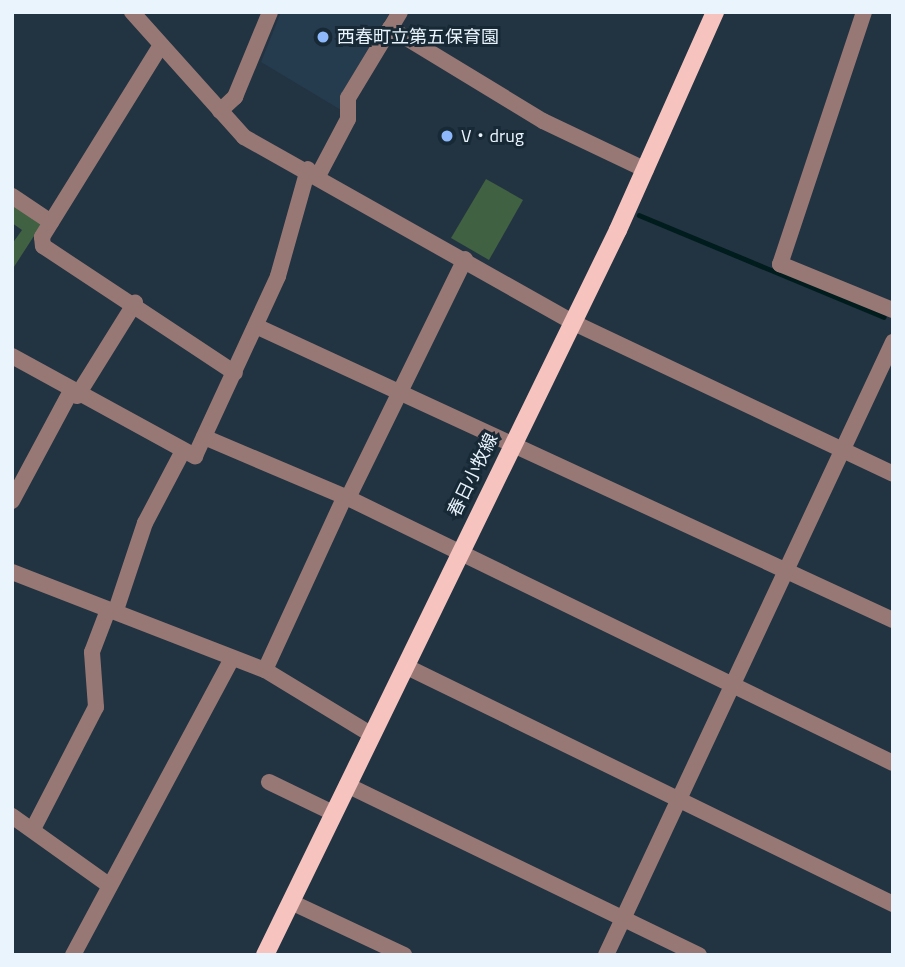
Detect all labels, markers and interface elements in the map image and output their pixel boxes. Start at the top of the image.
place label: 西春町立第五保育園 [337,26,499,48]
marker: 西春町立第五保育園 [315,29,331,45]
place label: V・drug [461,125,524,147]
marker: V・drug [439,128,455,144]
street label: 春日小牧線 [444,430,502,520]

